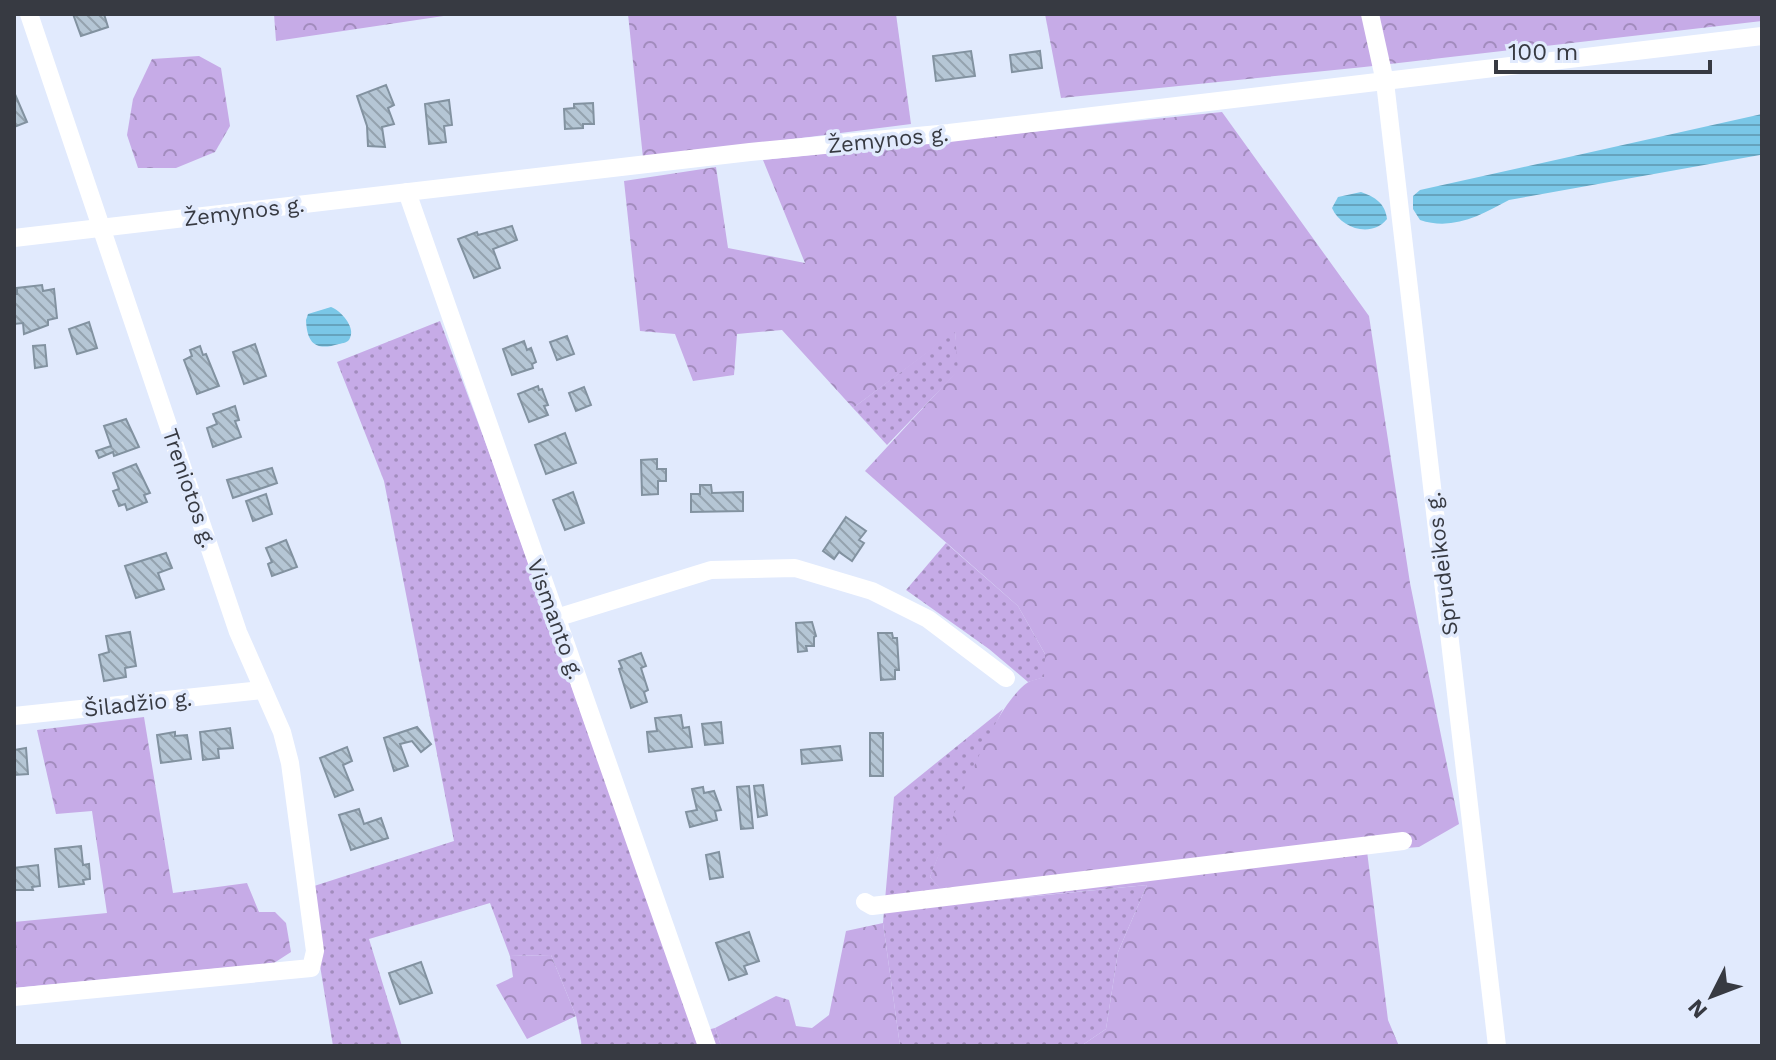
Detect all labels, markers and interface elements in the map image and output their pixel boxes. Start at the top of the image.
scale bar [1496,24,1710,74]
text: 100 m [1508,38,1578,66]
street label: Žemynos g. [826,121,950,158]
street label: Žemynos g. [182,192,306,231]
street label: Treniotos g. [157,425,222,551]
street label: Sprudeikos g. [1420,491,1463,637]
street label: Vismanto g. [522,556,589,683]
street label: Šiladžio g. [83,685,193,722]
north arrow [1672,956,1752,1036]
text: N [1683,995,1712,1023]

